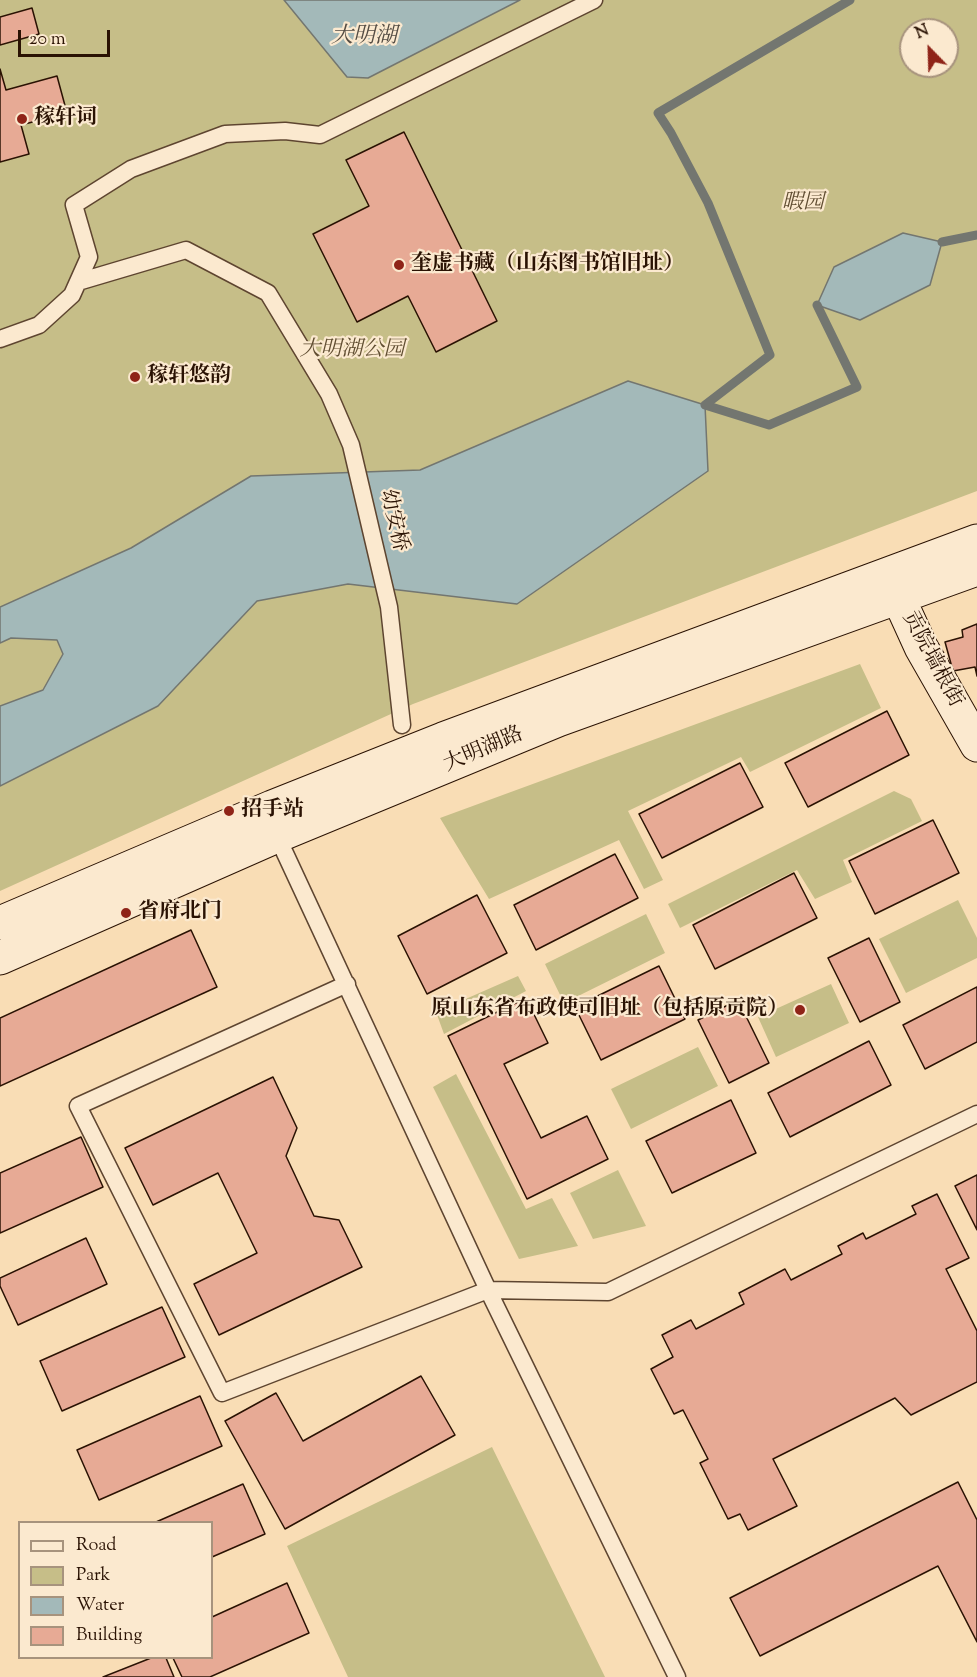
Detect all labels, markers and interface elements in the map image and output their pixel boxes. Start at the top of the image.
scale bar [21,18,112,56]
north arrow [899,18,959,78]
text: N [912,20,933,46]
water label: 大明湖 [331,25,397,51]
text: 20 m [29,27,66,53]
place label: 稼轩词 [34,106,97,132]
marker: 稼轩词 [15,112,29,126]
park label: 暇园 [782,191,824,217]
place label: 奎虚书藏（山东图书馆旧址） [411,252,684,278]
marker: 奎虚书藏（山东图书馆旧址） [392,258,406,272]
park label: 大明湖公园 [300,338,404,364]
place label: 稼轩悠韵 [147,364,231,390]
marker: 稼轩悠韵 [128,370,142,384]
street label: 幼安桥 [373,487,411,555]
street label: 贡院墙根街 [895,608,967,712]
street label: 大明湖路 [440,723,528,779]
place label: 招手站 [241,798,304,824]
marker: 招手站 [222,804,236,818]
place label: 省府北门 [138,900,222,926]
marker: 省府北门 [119,906,133,920]
place label: 原山东省布政使司旧址（包括原贡院） [431,997,788,1023]
marker: 原山东省布政使司旧址（包括原贡院） [793,1003,807,1017]
legend [18,1521,213,1659]
text: Road [76,1533,116,1559]
text: Park [76,1563,110,1589]
text: Water [76,1593,124,1619]
text: Building [76,1623,142,1649]

